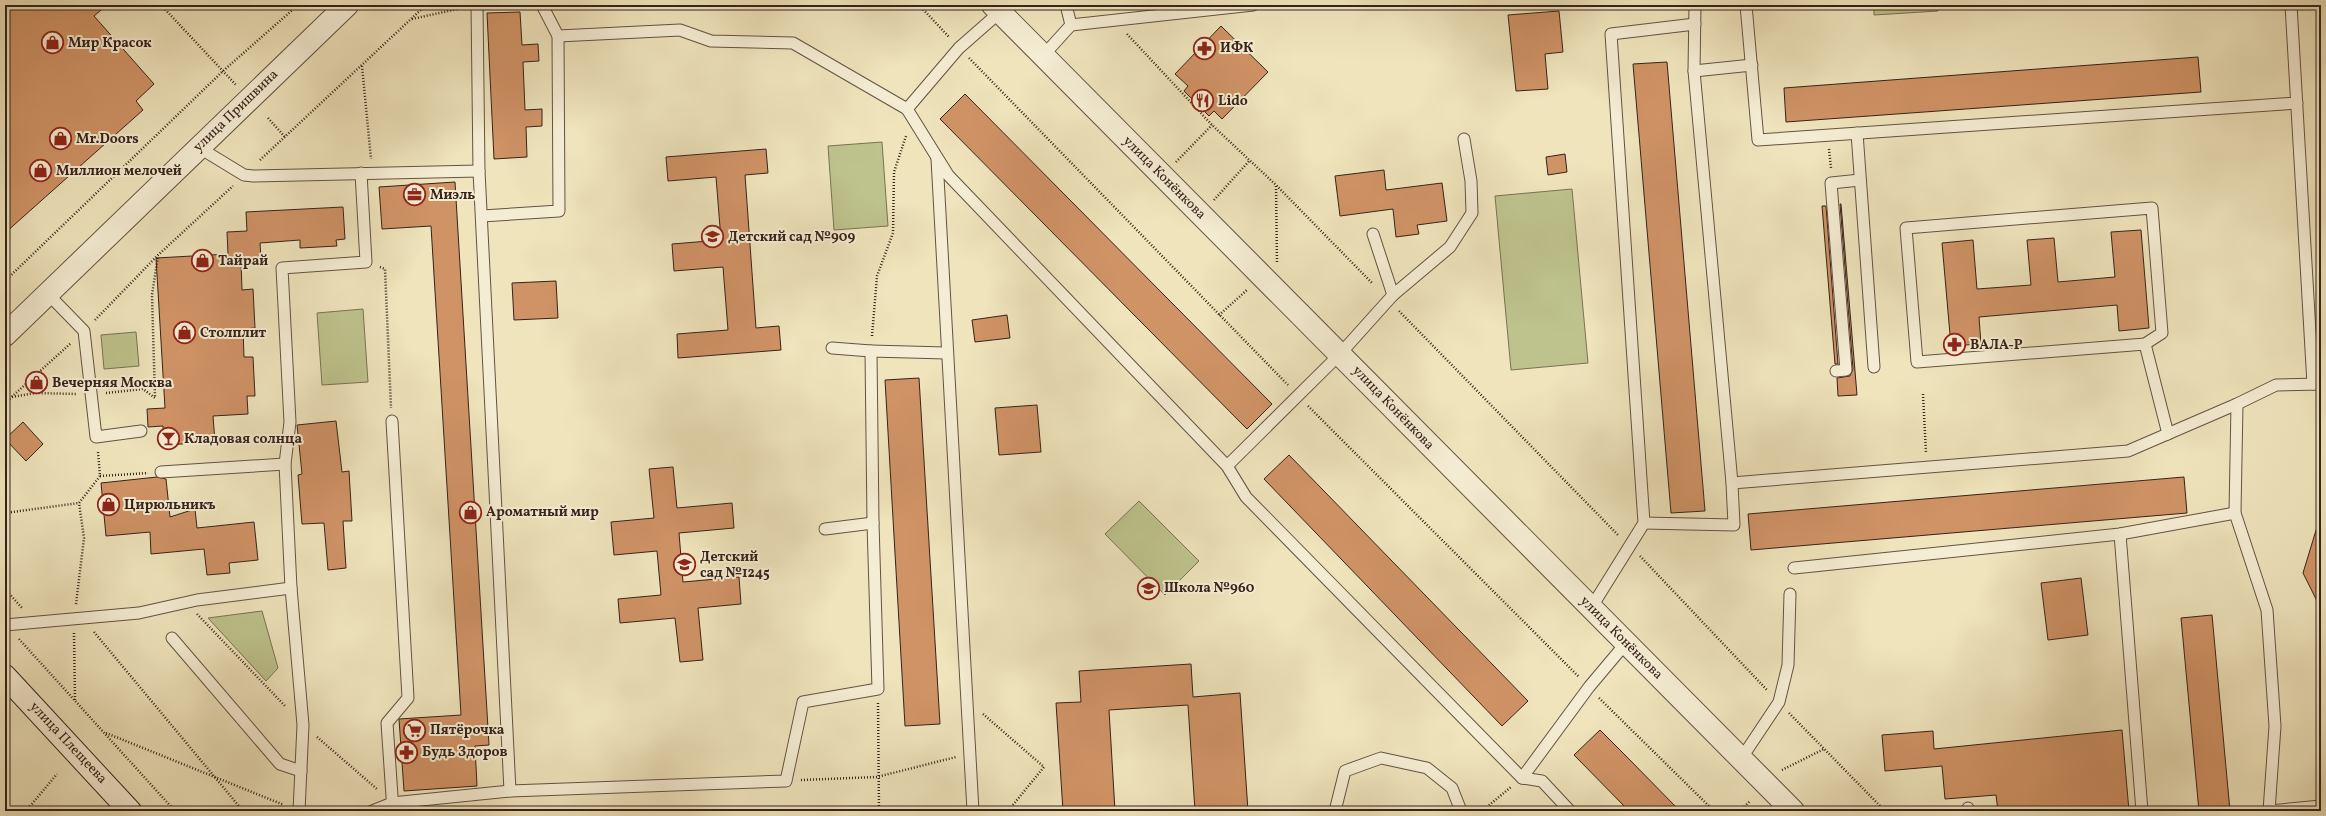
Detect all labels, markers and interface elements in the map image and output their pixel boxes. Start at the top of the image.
shop icon: Мир Красок [40,30,66,56]
place label: Мир Красок [68,34,152,53]
pharmacy icon: ИФК [1192,35,1218,61]
place label: ИФК [1220,39,1253,58]
street label: улица Пришвина [189,65,283,157]
restaurant icon: Lido [1189,88,1215,114]
place label: Lido [1218,92,1248,111]
shop icon: Mr.Doors [48,126,74,152]
place label: Mr.Doors [76,130,139,149]
street label: улица Конёнкова [1118,132,1210,224]
shop icon: Миллион мелочей [27,158,53,184]
place label: Миллион мелочей [56,162,182,181]
office icon: Миэль [402,182,428,208]
place label: Миэль [430,186,475,205]
school or university icon: Детский сад №909 [700,224,726,250]
place label: Детский сад №909 [728,228,856,247]
shop icon: Тайрай [190,248,216,274]
place label: Тайрай [218,252,268,271]
shop icon: Столплит [172,320,198,346]
place label: Столплит [200,324,267,343]
pharmacy icon: ВАЛА-Р [1942,332,1968,358]
place label: ВАЛА-Р [1970,336,2023,355]
street label: улица Конёнкова [1348,362,1438,454]
shop icon: Вечерняя Москва [24,370,50,396]
place label: Вечерняя Москва [52,374,173,393]
bar icon: Кладовая солнца [156,426,182,452]
place label: Кладовая солнца [184,430,302,449]
shop icon: Цирюльникъ [95,492,121,518]
place label: Цирюльникъ [124,496,216,515]
shop icon: Ароматный мир [457,499,483,525]
place label: Ароматный мир [486,503,599,522]
place label: Детский сад №1245 [700,548,770,583]
school or university icon: Детский сад №1245 [671,552,697,578]
school or university icon: Школа №960 [1136,575,1162,601]
place label: Школа №960 [1164,579,1255,598]
street label: улица Конёнкова [1575,592,1667,684]
street label: улица Плещеева [25,698,111,788]
supermarket icon: Пятёрочка [402,717,428,743]
place label: Пятёрочка [430,721,505,740]
pharmacy icon: Будь Здоров [393,739,419,765]
place label: Будь Здоров [422,743,508,762]

